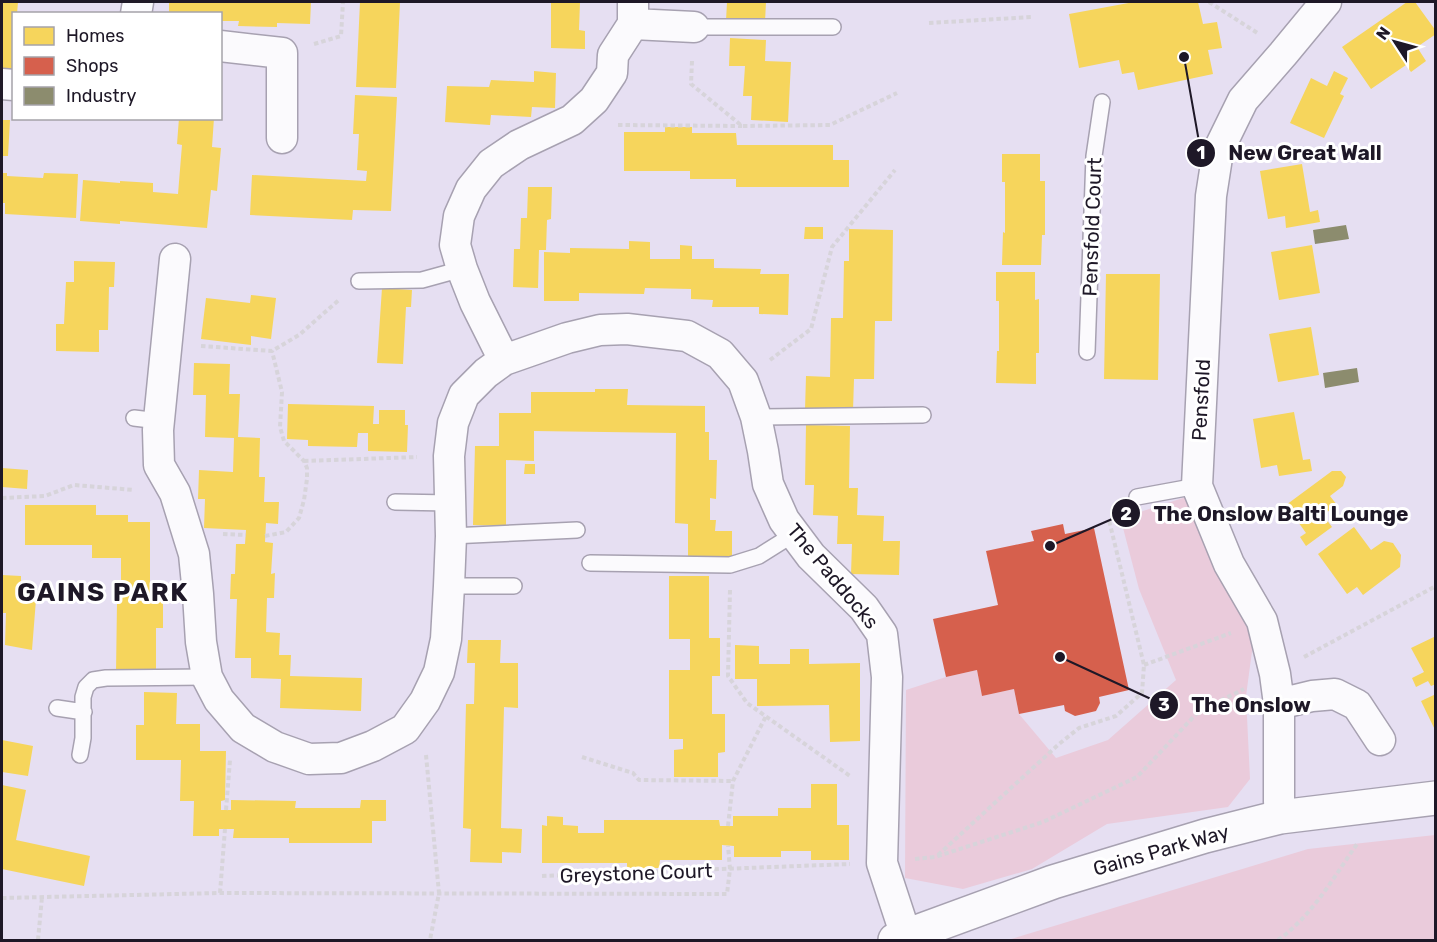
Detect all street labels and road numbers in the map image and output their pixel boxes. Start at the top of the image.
street label: Pensfold Court [1078,157,1106,297]
street label: Pensfold [1187,358,1215,442]
street label: The Paddocks [782,519,884,633]
street label: Gains Park Way [1090,819,1232,881]
street label: Greystone Court [559,858,713,888]

